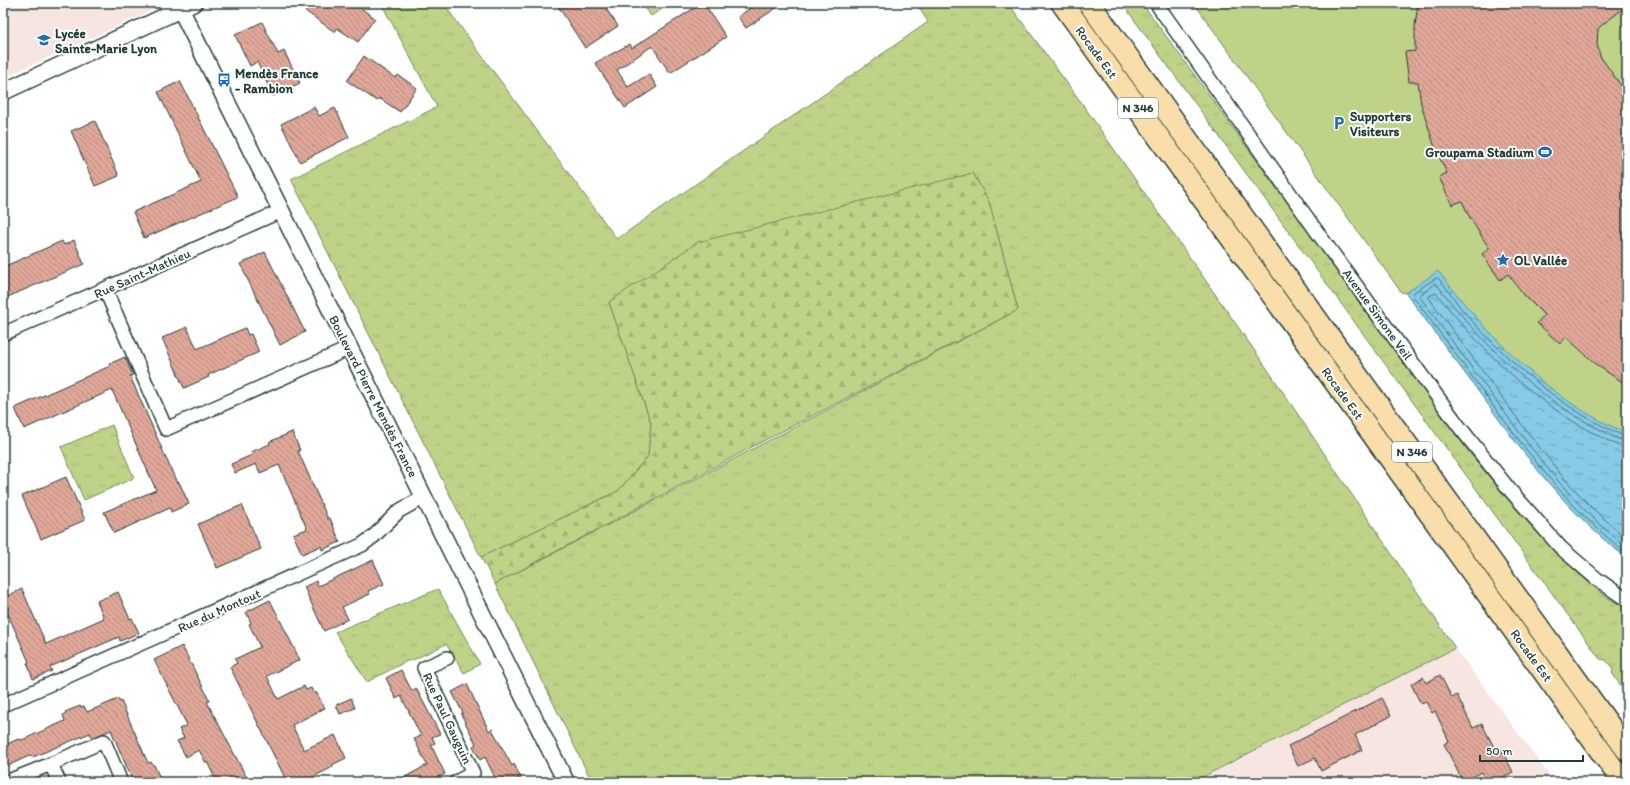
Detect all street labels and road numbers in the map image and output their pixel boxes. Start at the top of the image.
street label: Rocade Est [1073,23,1121,81]
road number: N 346 [1118,98,1158,118]
street label: Rue Saint-Mathieu [92,245,193,301]
street label: Avenue Simone Veil [1340,266,1416,363]
street label: Boulevard Pierre Mendès France [326,313,421,480]
street label: Rocade Est [1319,364,1367,422]
road number: N 346 [1392,442,1432,462]
street label: Rue du Montout [176,585,263,635]
street label: Rocade Est [1508,626,1556,684]
street label: Rue Paul Gauguin [420,670,476,767]

